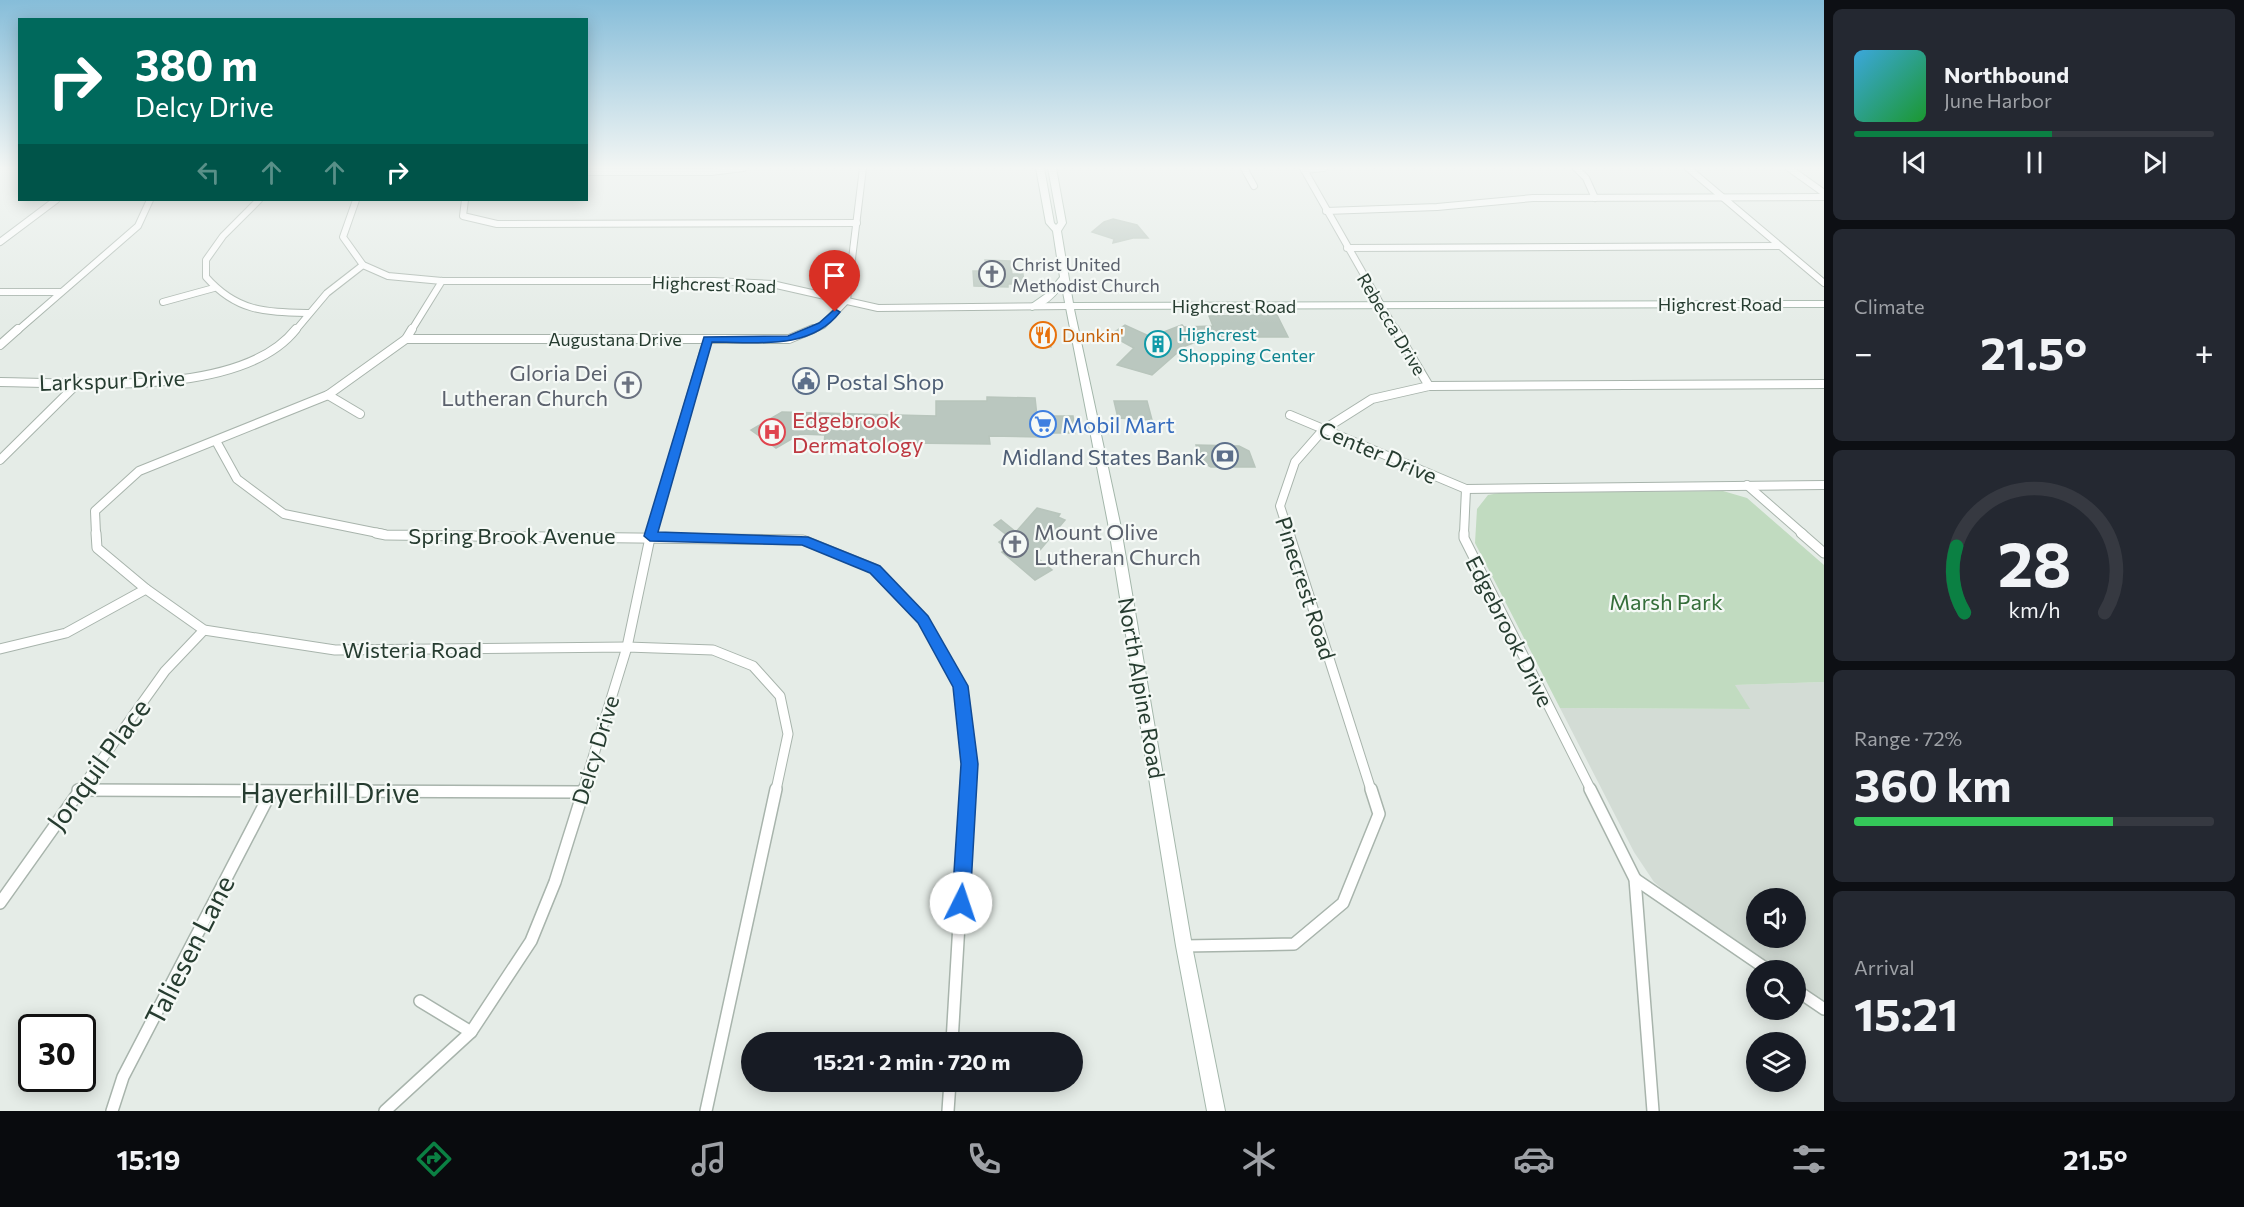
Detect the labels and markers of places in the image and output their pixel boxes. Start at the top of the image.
pin [809,250,860,312]
place label: Christ United Methodist Church [1012,253,1160,296]
church icon: Christ United Methodist Church [977,259,1007,289]
restaurant icon: Dunkin' [1028,320,1058,350]
place label: Highcrest Shopping Center [1178,323,1315,366]
place label: Dunkin' [1062,324,1124,346]
building icon: Highcrest Shopping Center [1143,329,1173,359]
place label: Gloria Dei Lutheran Church [441,359,608,411]
public building icon: Postal Shop [791,366,821,396]
place label: Postal Shop [826,368,944,395]
church icon: Gloria Dei Lutheran Church [613,370,643,400]
place label: Edgebrook Dermatology [792,406,923,458]
supermarket icon: Mobil Mart [1028,409,1058,439]
place label: Mobil Mart [1062,411,1175,438]
hospital icon: Edgebrook Dermatology [757,417,787,447]
bank icon: Midland States Bank [1210,441,1240,471]
place label: Midland States Bank [1002,443,1206,470]
place label: Mount Olive Lutheran Church [1034,518,1201,570]
church icon: Mount Olive Lutheran Church [1000,529,1030,559]

